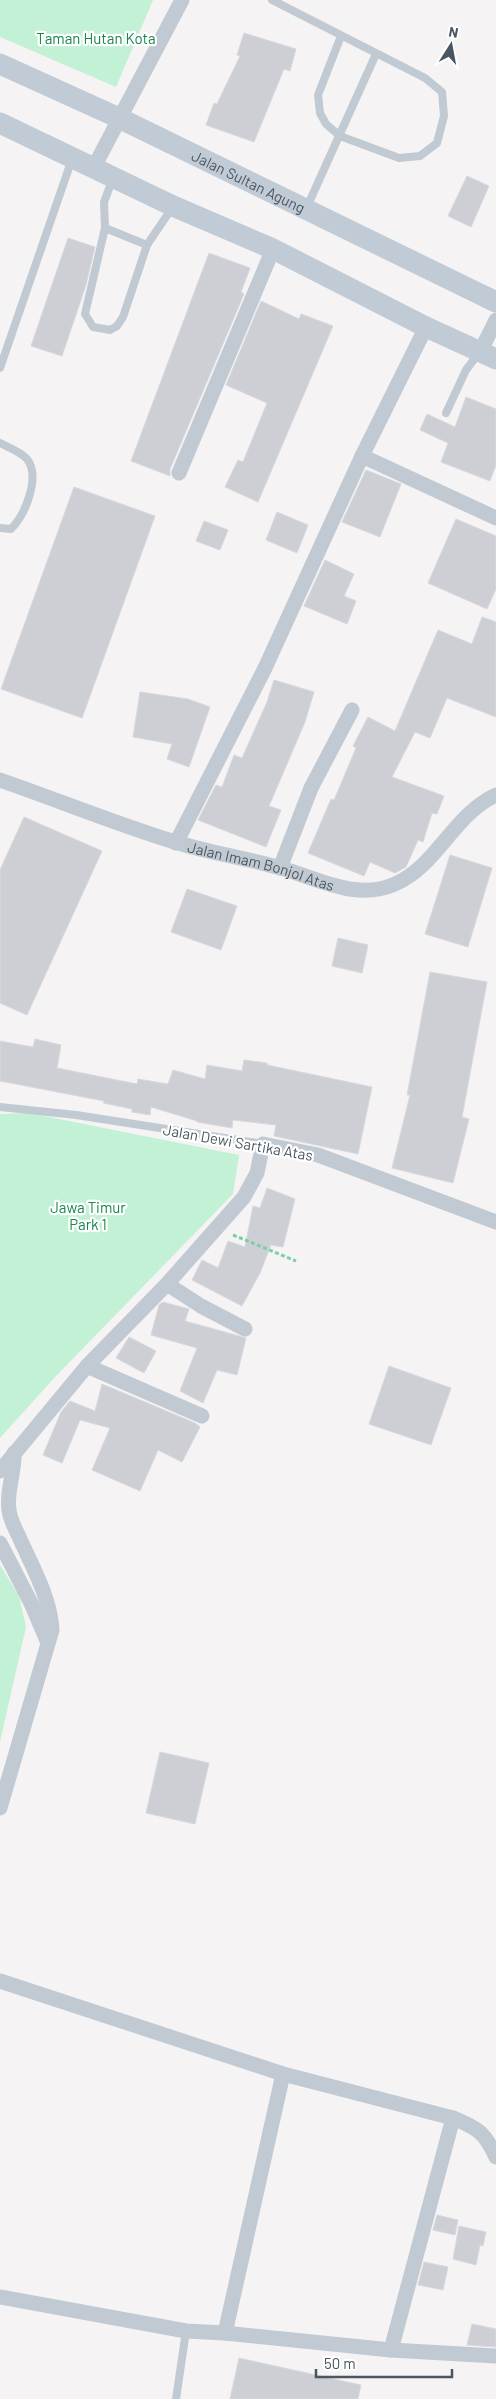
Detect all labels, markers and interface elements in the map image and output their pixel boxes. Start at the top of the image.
north arrow [426,20,476,70]
text: N [447,23,460,41]
park label: Taman Hutan Kota [36,29,156,47]
street label: Jalan Sultan Agung [189,146,308,217]
street label: Jalan Imam Bonjol Atas [186,837,336,894]
street label: Jalan Dewi Sartika Atas [162,1120,314,1164]
park label: Jawa Timur Park 1 [50,1198,126,1233]
scale bar [316,2346,452,2378]
text: 50 m [324,2354,356,2372]

